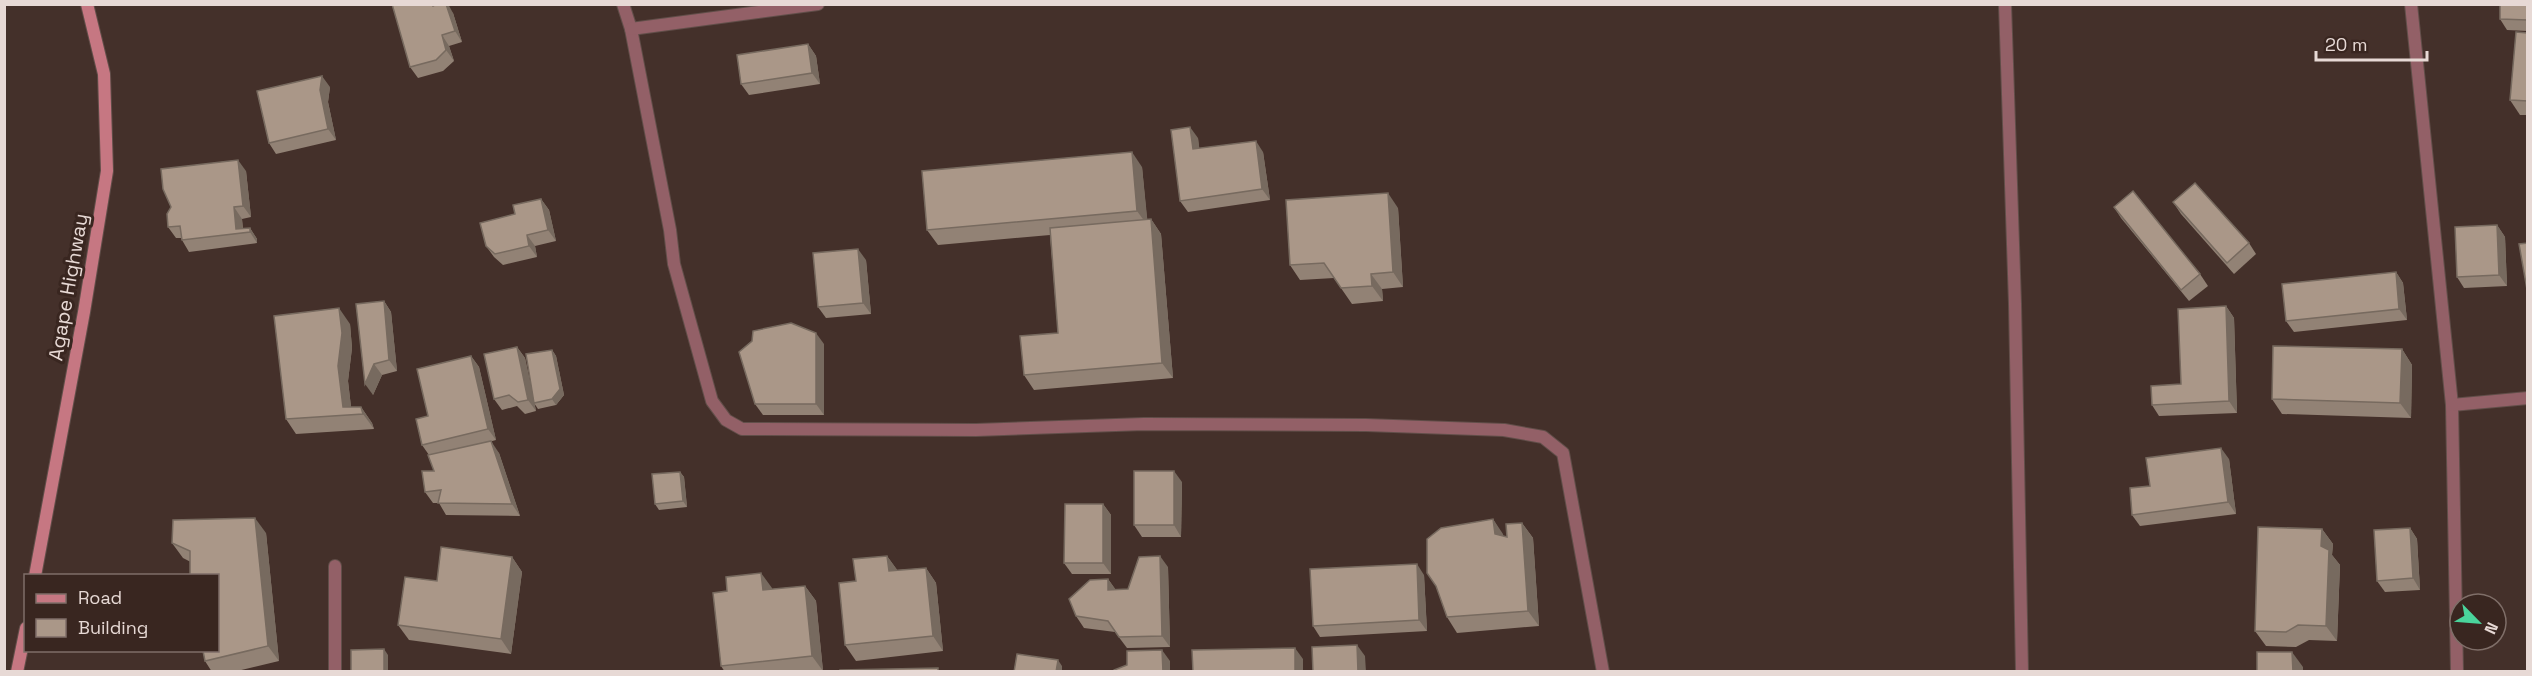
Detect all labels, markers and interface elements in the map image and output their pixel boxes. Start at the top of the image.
scale bar [2316,24,2427,62]
text: 20 m [2325,33,2368,56]
street label: Agape Highway [42,211,94,363]
legend [24,574,219,652]
text: Road [78,586,122,609]
north arrow [2448,592,2508,652]
text: Building [78,616,148,639]
text: N [2479,619,2503,637]

